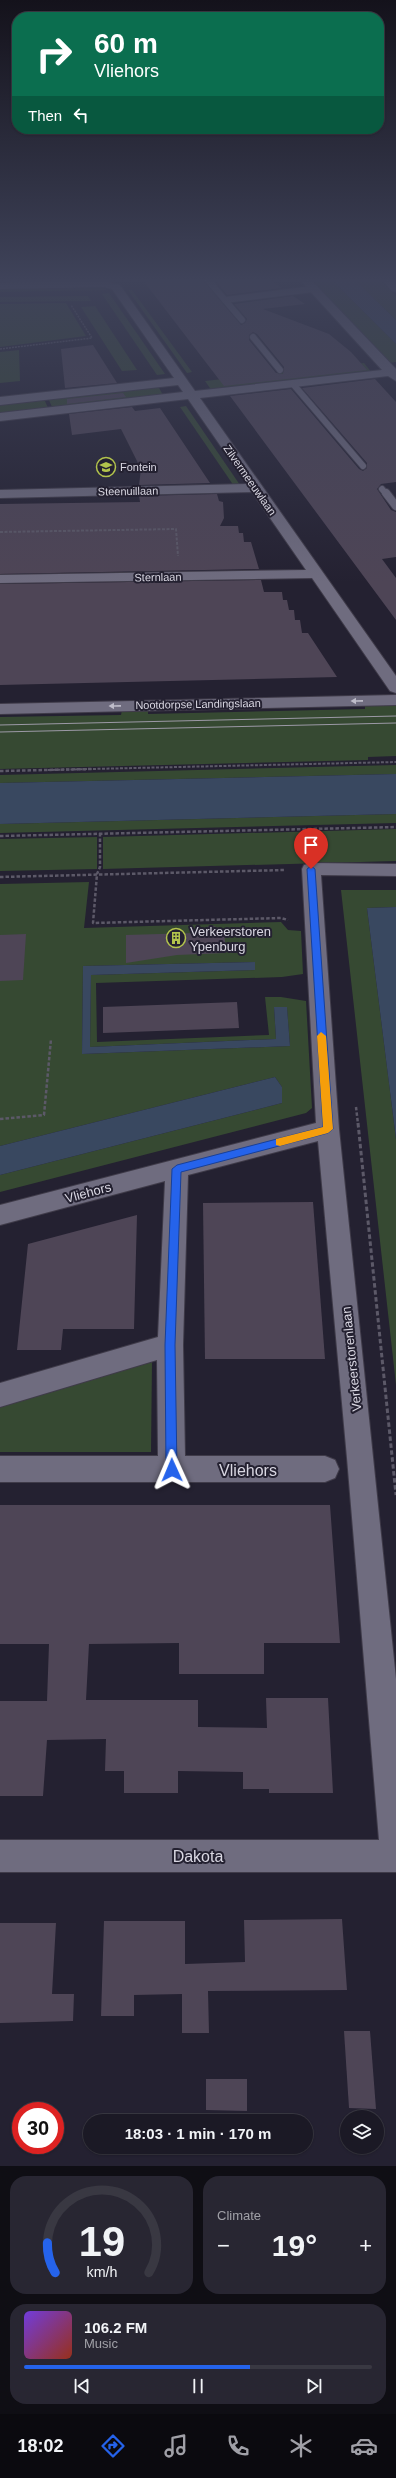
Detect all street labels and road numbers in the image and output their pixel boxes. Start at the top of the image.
street label: Zilvermeeuwlaan [221,442,279,518]
street label: Steenuillaan [98,484,158,498]
street label: Sternlaan [134,571,182,583]
street label: Nootdorpse Landingslaan [135,697,261,711]
street label: Vliehors [64,1179,113,1206]
street label: Verkeerstorenlaan [339,1306,364,1412]
street label: Vliehors [219,1462,277,1479]
street label: Dakota [173,1848,223,1865]

